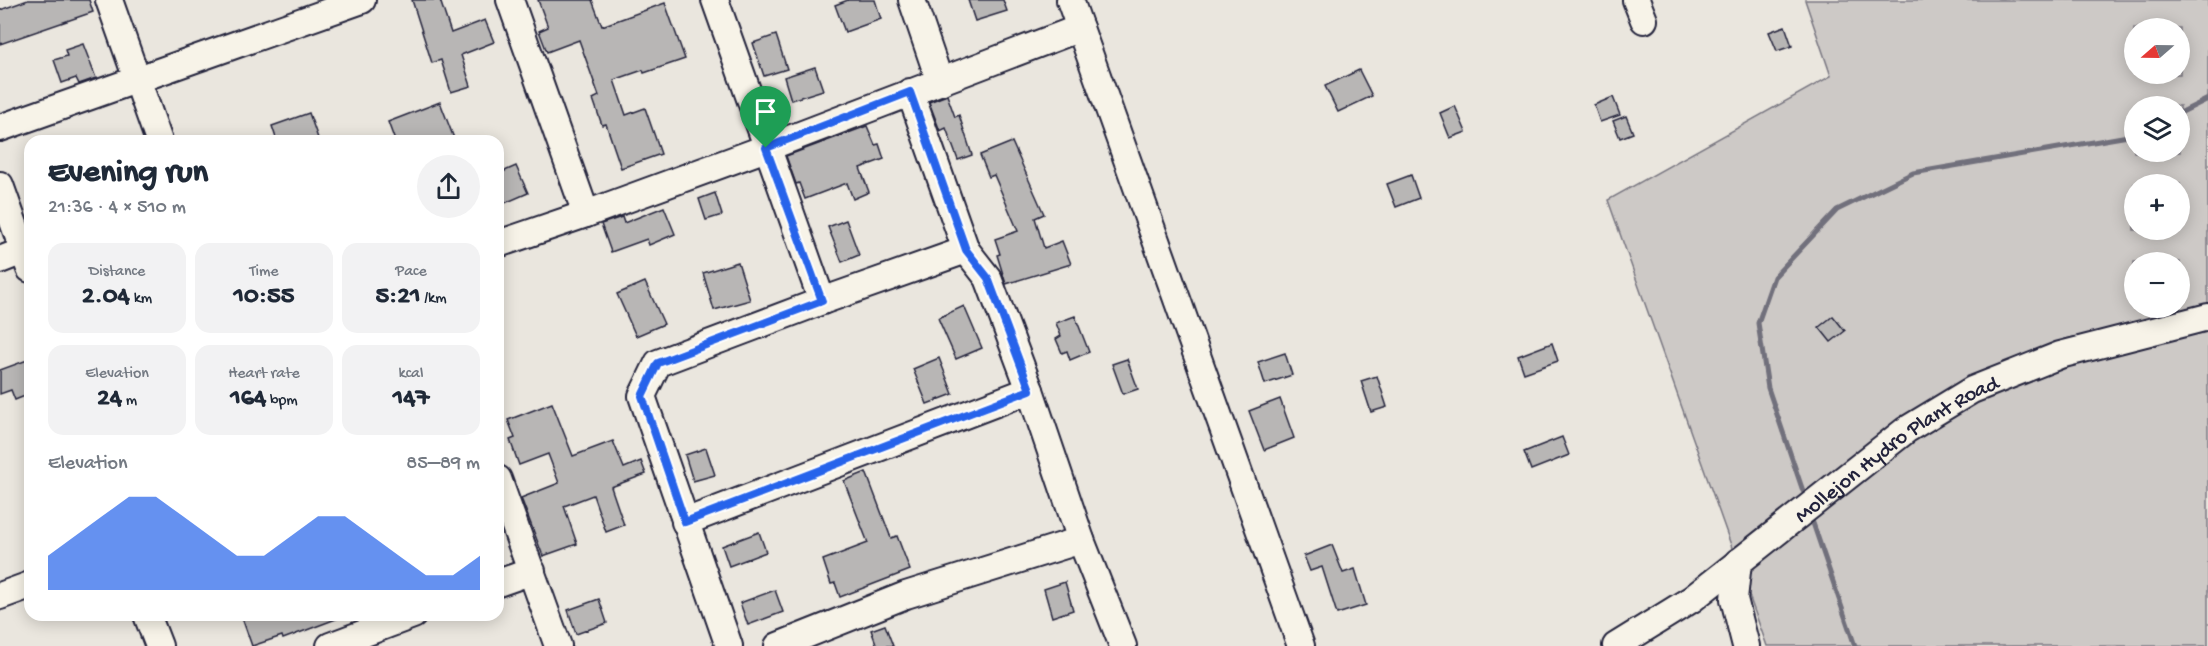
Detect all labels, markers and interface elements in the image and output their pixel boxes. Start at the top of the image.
north arrow [2124,18,2190,84]
map controls [2124,18,2190,318]
pin [740,86,791,148]
icon: arrive [749,95,782,128]
button: layers [2124,96,2190,162]
text: Evening run [48,155,208,193]
button: share [417,155,480,218]
button: + [2124,174,2190,240]
text: 21:36 · 4 × 510 m [48,197,186,220]
button: − [2124,252,2190,318]
text: Distance [89,263,145,282]
text: Time [249,263,279,282]
text: Pace [395,263,427,282]
text: 2.04 [82,282,130,313]
text: 10:55 [234,282,294,313]
text: 5:21 [375,282,420,313]
text: km [130,290,152,309]
text: /km [420,290,447,309]
text: Elevation [85,365,149,384]
text: Heart rate [228,365,300,384]
text: kcal [399,365,423,384]
street label: Mollejon Hydro Plant Road [1791,371,2005,530]
text: 24 [97,384,122,415]
text: 164 [230,384,266,415]
text: 147 [393,384,429,415]
text: m [122,392,137,411]
text: bpm [266,392,298,411]
text: Elevation [48,453,128,476]
text: 85–89 m [406,453,480,476]

